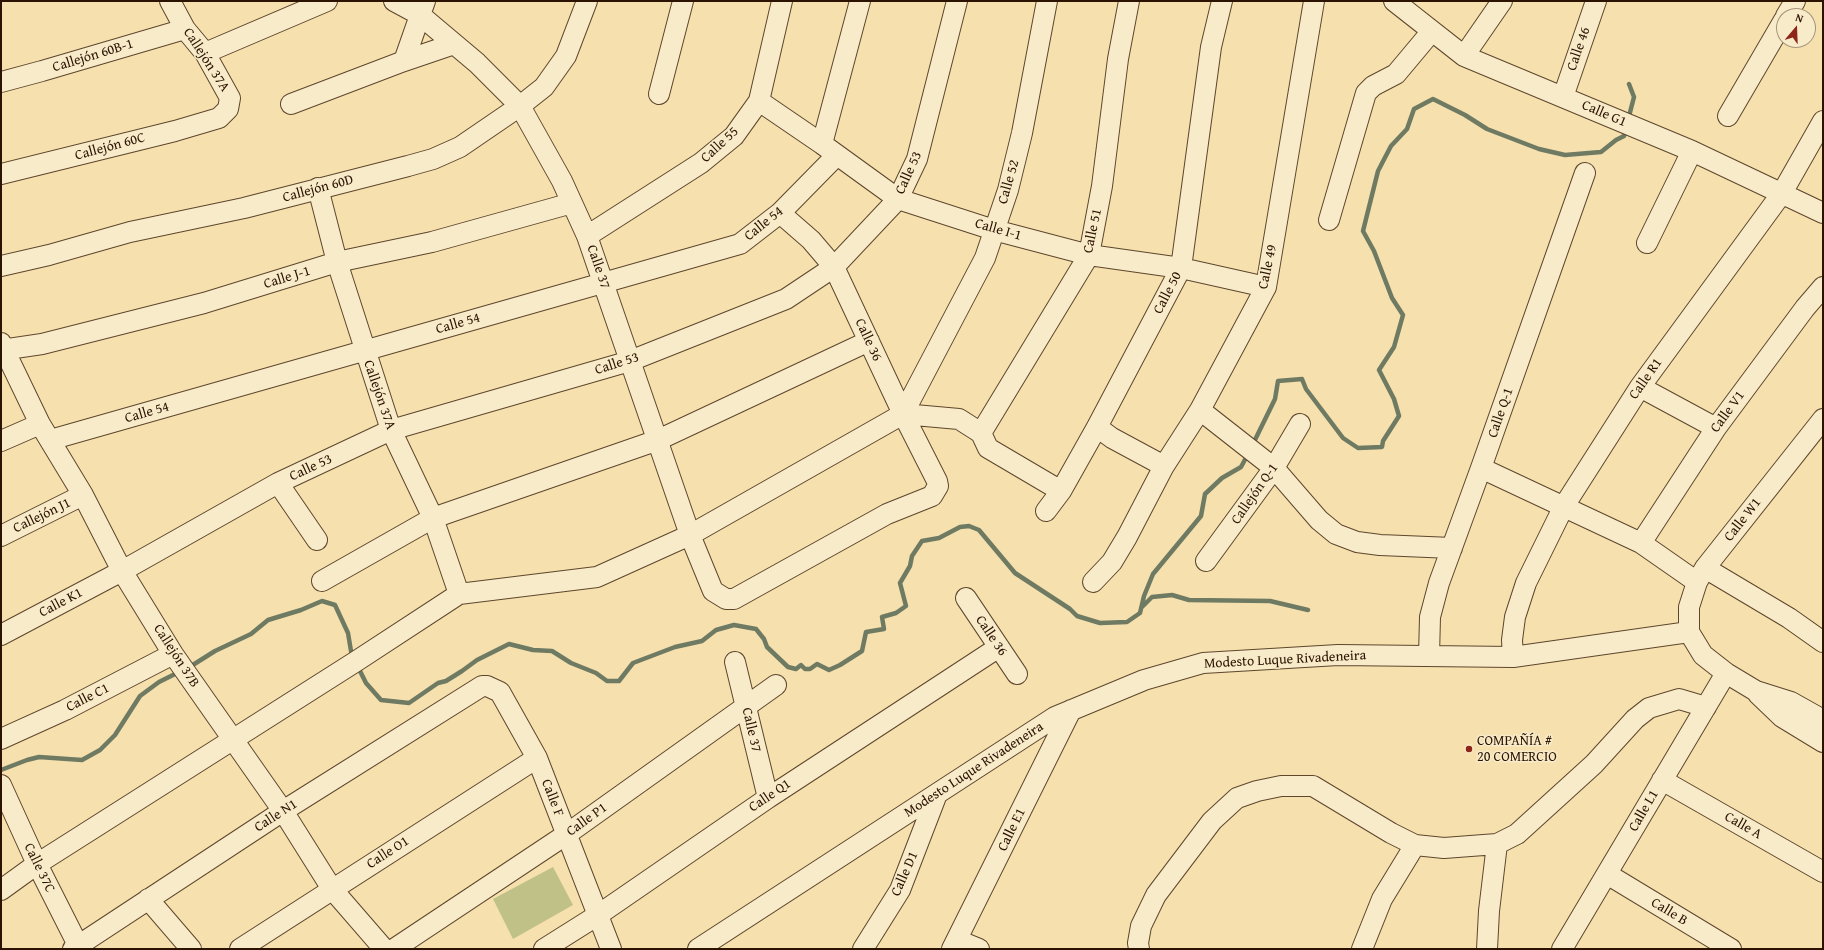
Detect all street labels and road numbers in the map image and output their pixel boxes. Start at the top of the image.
street label: Callejón 37A [179,25,233,95]
street label: Calle 46 [1564,25,1594,73]
street label: Callejón 60B-1 [51,36,135,76]
street label: Calle G1 [1579,97,1629,131]
street label: Calle 55 [698,123,742,167]
street label: Callejón 60C [73,130,147,164]
street label: Calle 53 [892,149,926,197]
street label: Calle 52 [995,158,1023,206]
street label: Callejón 60D [281,172,355,206]
street label: Calle 54 [741,203,787,245]
street label: Calle 51 [1080,207,1106,255]
street label: Calle I-1 [973,215,1023,245]
street label: Calle 37 [583,243,613,291]
street label: Calle 49 [1255,243,1281,291]
street label: Calle J-1 [262,263,312,293]
street label: Calle 50 [1150,269,1186,317]
street label: Calle 54 [434,310,482,338]
street label: Calle 36 [851,316,885,364]
street label: Calle 53 [593,349,641,379]
street label: Calle R1 [1626,355,1666,403]
street label: Callejón 37A [359,358,399,432]
street label: Calle Q-1 [1485,386,1517,440]
street label: Calle V1 [1707,388,1749,436]
street label: Calle 54 [123,399,171,427]
street label: Calle 53 [287,451,335,485]
street label: Callejón Q-1 [1228,460,1282,528]
street label: Callejón J1 [11,495,73,537]
street label: Calle W1 [1721,495,1765,545]
street label: Calle K1 [36,585,86,621]
street label: Calle 36 [971,613,1011,659]
street label: Callejón 37B [149,621,203,691]
street label: Modesto Luque Rivadeneira [1204,647,1366,673]
street label: Calle C1 [64,680,112,716]
street label: Calle 37 [738,706,764,754]
street label: Modesto Luque Rivadeneira [901,719,1047,821]
street label: Calle Q1 [746,776,794,816]
street label: Calle F [537,777,567,819]
street label: Calle L1 [1625,787,1663,835]
street label: Calle N1 [251,796,301,836]
street label: Calle P1 [563,800,611,840]
street label: Calle E1 [994,806,1030,854]
street label: Calle A [1721,809,1765,843]
street label: Calle O1 [364,833,412,873]
street label: Calle 37C [20,841,58,895]
street label: Calle D1 [888,849,922,899]
street label: Calle B [1648,895,1690,929]

